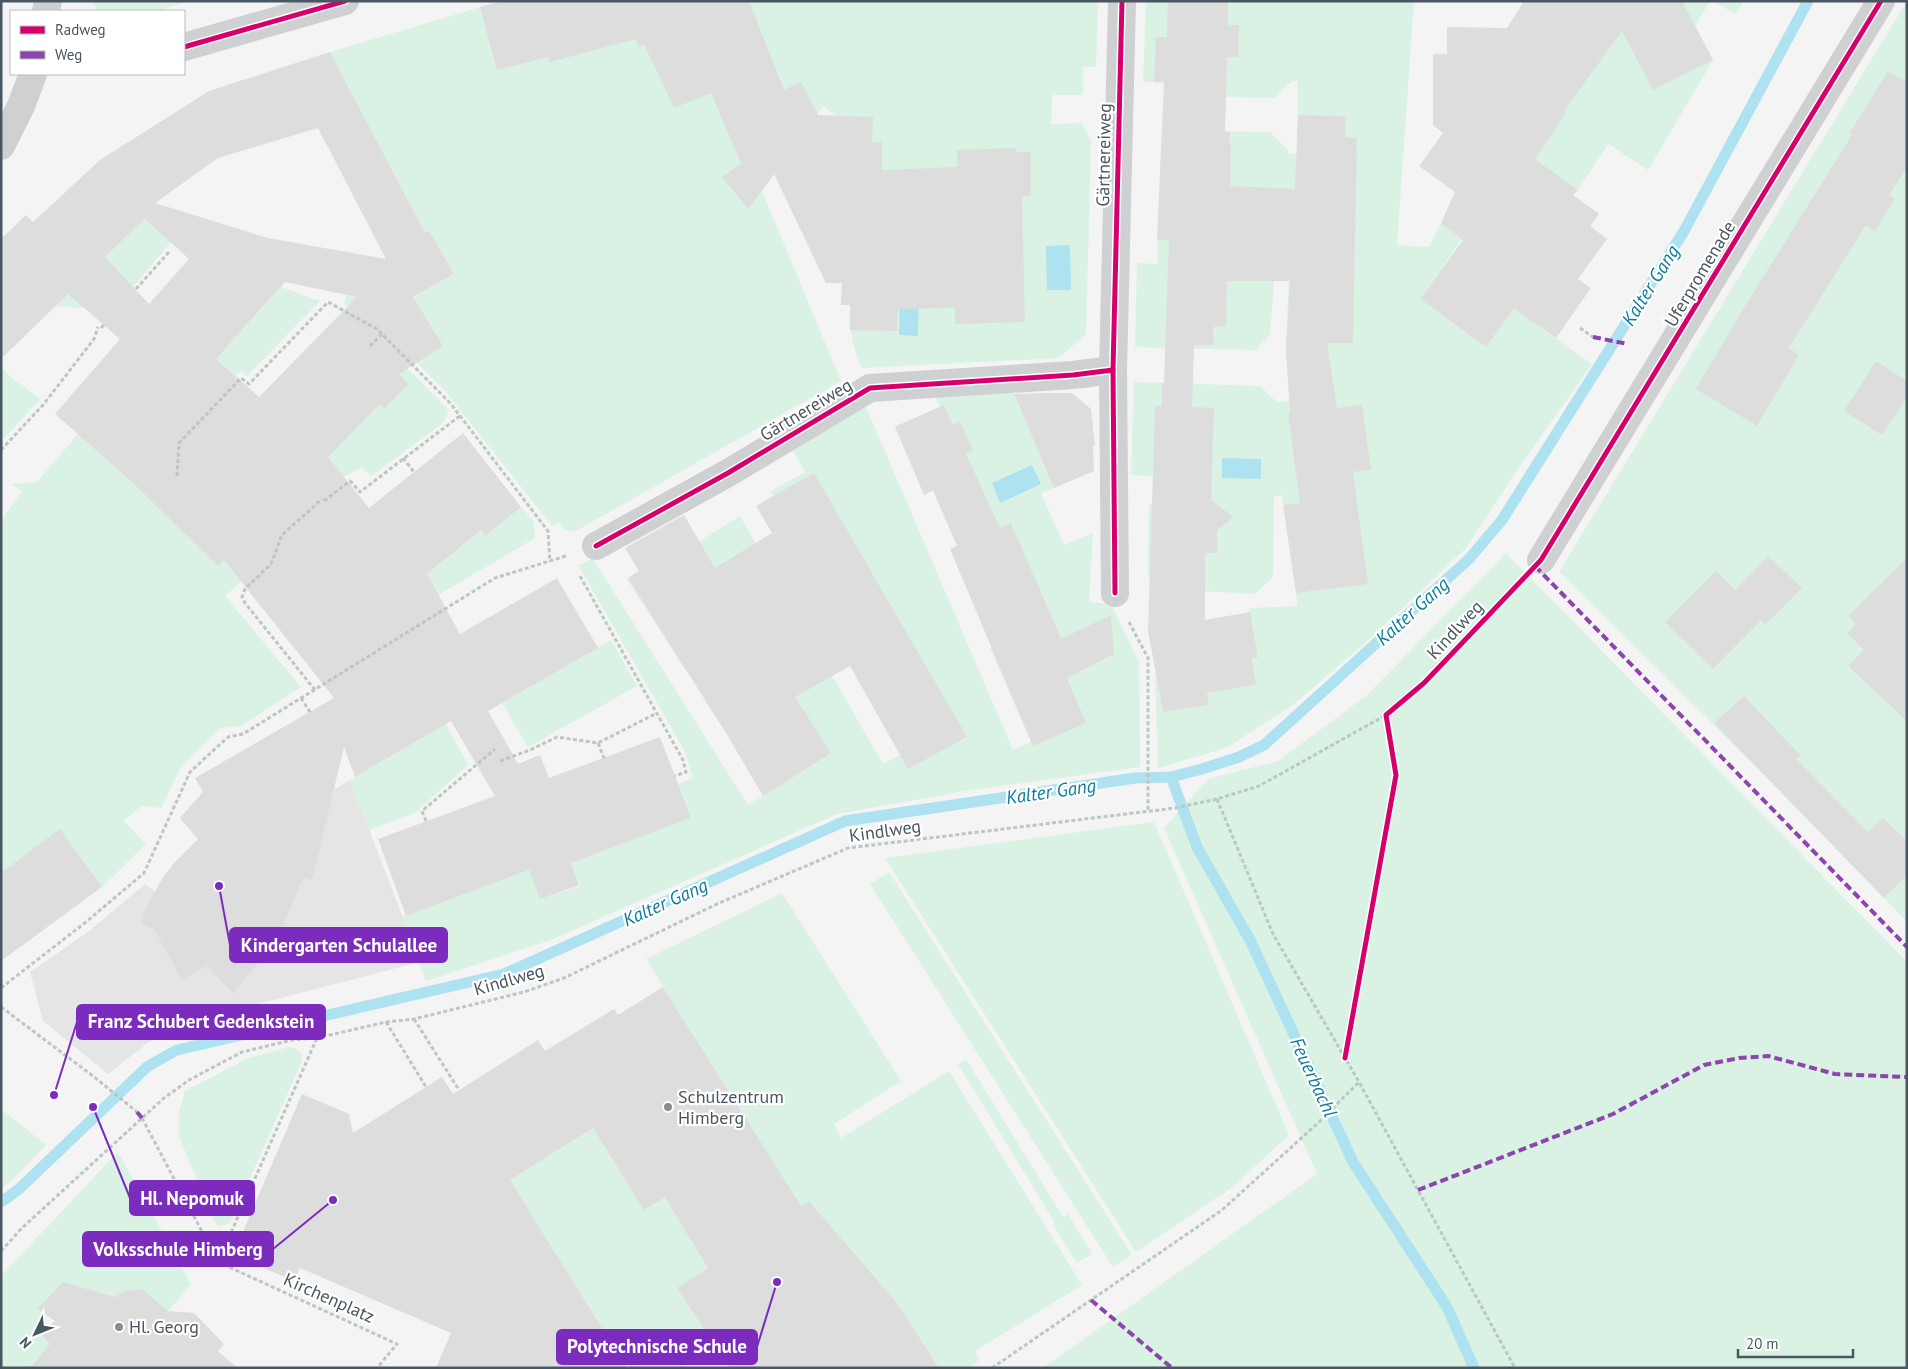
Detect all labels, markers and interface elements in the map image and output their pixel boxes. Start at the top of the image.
legend [10,10,185,75]
text: Radweg [55,20,106,39]
text: Weg [55,45,82,64]
street label: Gärtnereiweg [1091,103,1116,207]
street label: Uferpromenade [1659,217,1740,331]
water label: Kalter Gang [1616,240,1684,330]
street label: Gärtnereiweg [755,373,856,446]
water label: Kalter Gang [1370,571,1454,650]
street label: Kindlweg [1422,595,1488,664]
water label: Kalter Gang [1004,773,1098,809]
street label: Kindlweg [848,814,922,847]
water label: Kalter Gang [619,872,712,931]
callout: Kindergarten Schulallee [230,928,447,962]
text: Kindergarten Schulallee [241,933,437,957]
street label: Kindlweg [471,959,547,1001]
callout: Franz Schubert Gedenkstein [77,1005,325,1039]
text: Franz Schubert Gedenkstein [88,1009,314,1033]
water label: Feuerbachl [1285,1033,1343,1121]
place label: Schulzentrum Himberg [678,1085,784,1129]
marker: Schulzentrum Himberg [662,1101,674,1113]
callout: Hl. Nepomuk [130,1181,254,1215]
text: Hl. Nepomuk [140,1186,244,1210]
callout: Volksschule Himberg [83,1232,273,1266]
text: Volksschule Himberg [92,1237,263,1261]
street label: Kirchenplatz [280,1267,378,1328]
north arrow [10,1309,60,1359]
place label: Hl. Georg [129,1315,199,1338]
marker: Hl. Georg [113,1321,125,1333]
scale bar [1738,1326,1853,1358]
callout: Polytechnische Schule [557,1330,757,1364]
text: N [16,1333,35,1352]
text: Polytechnische Schule [567,1334,747,1358]
text: 20 m [1746,1334,1779,1353]

